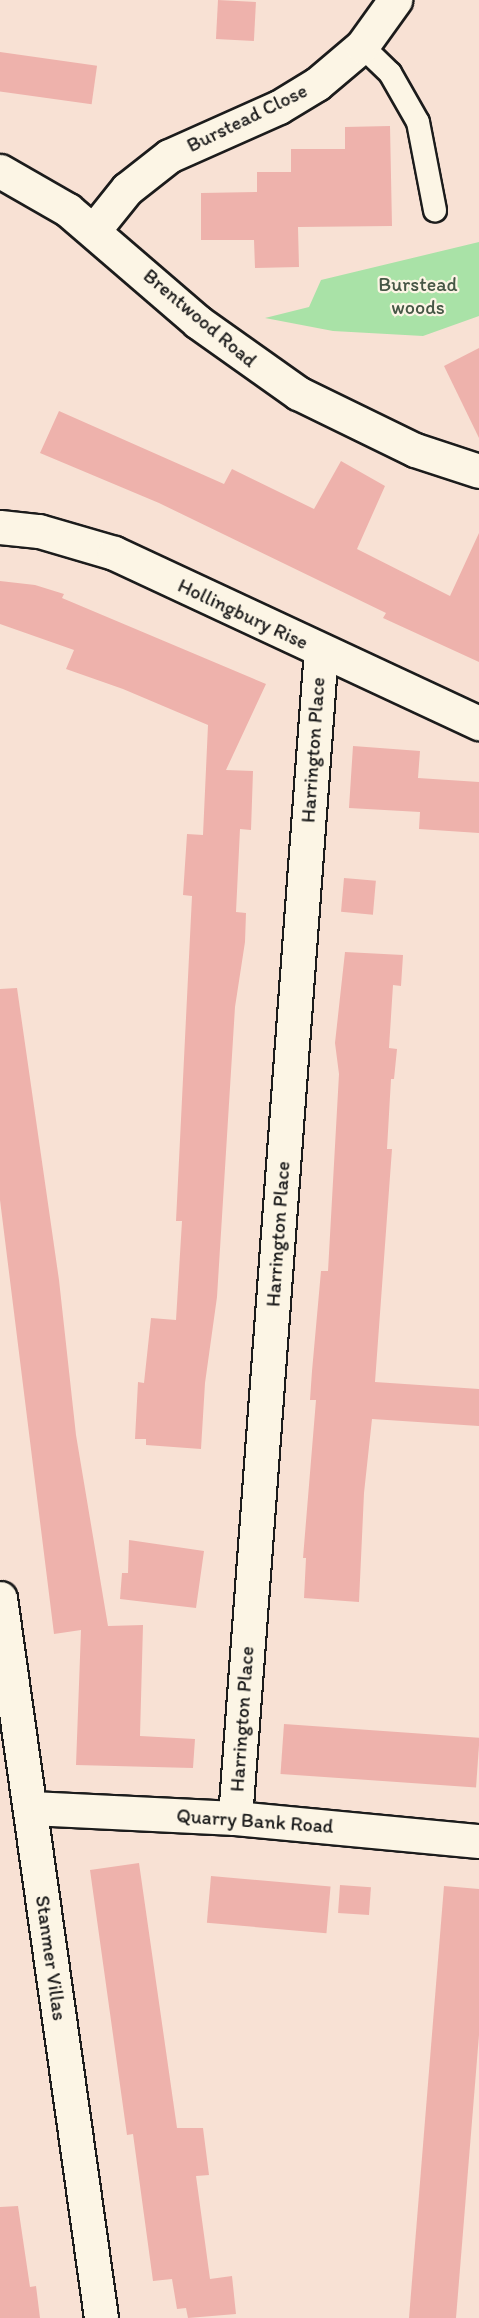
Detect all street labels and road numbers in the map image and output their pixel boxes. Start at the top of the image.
street label: Burstead Close [183,79,311,157]
street label: Brentwood Road [138,264,262,372]
street label: Hollingbury Rise [174,573,312,655]
street label: Harrington Place [296,676,330,824]
street label: Harrington Place [261,1160,295,1308]
street label: Harrington Place [225,1645,259,1793]
street label: Quarry Bank Road [176,1804,334,1838]
street label: Stanmer Villas [30,1894,72,2022]

